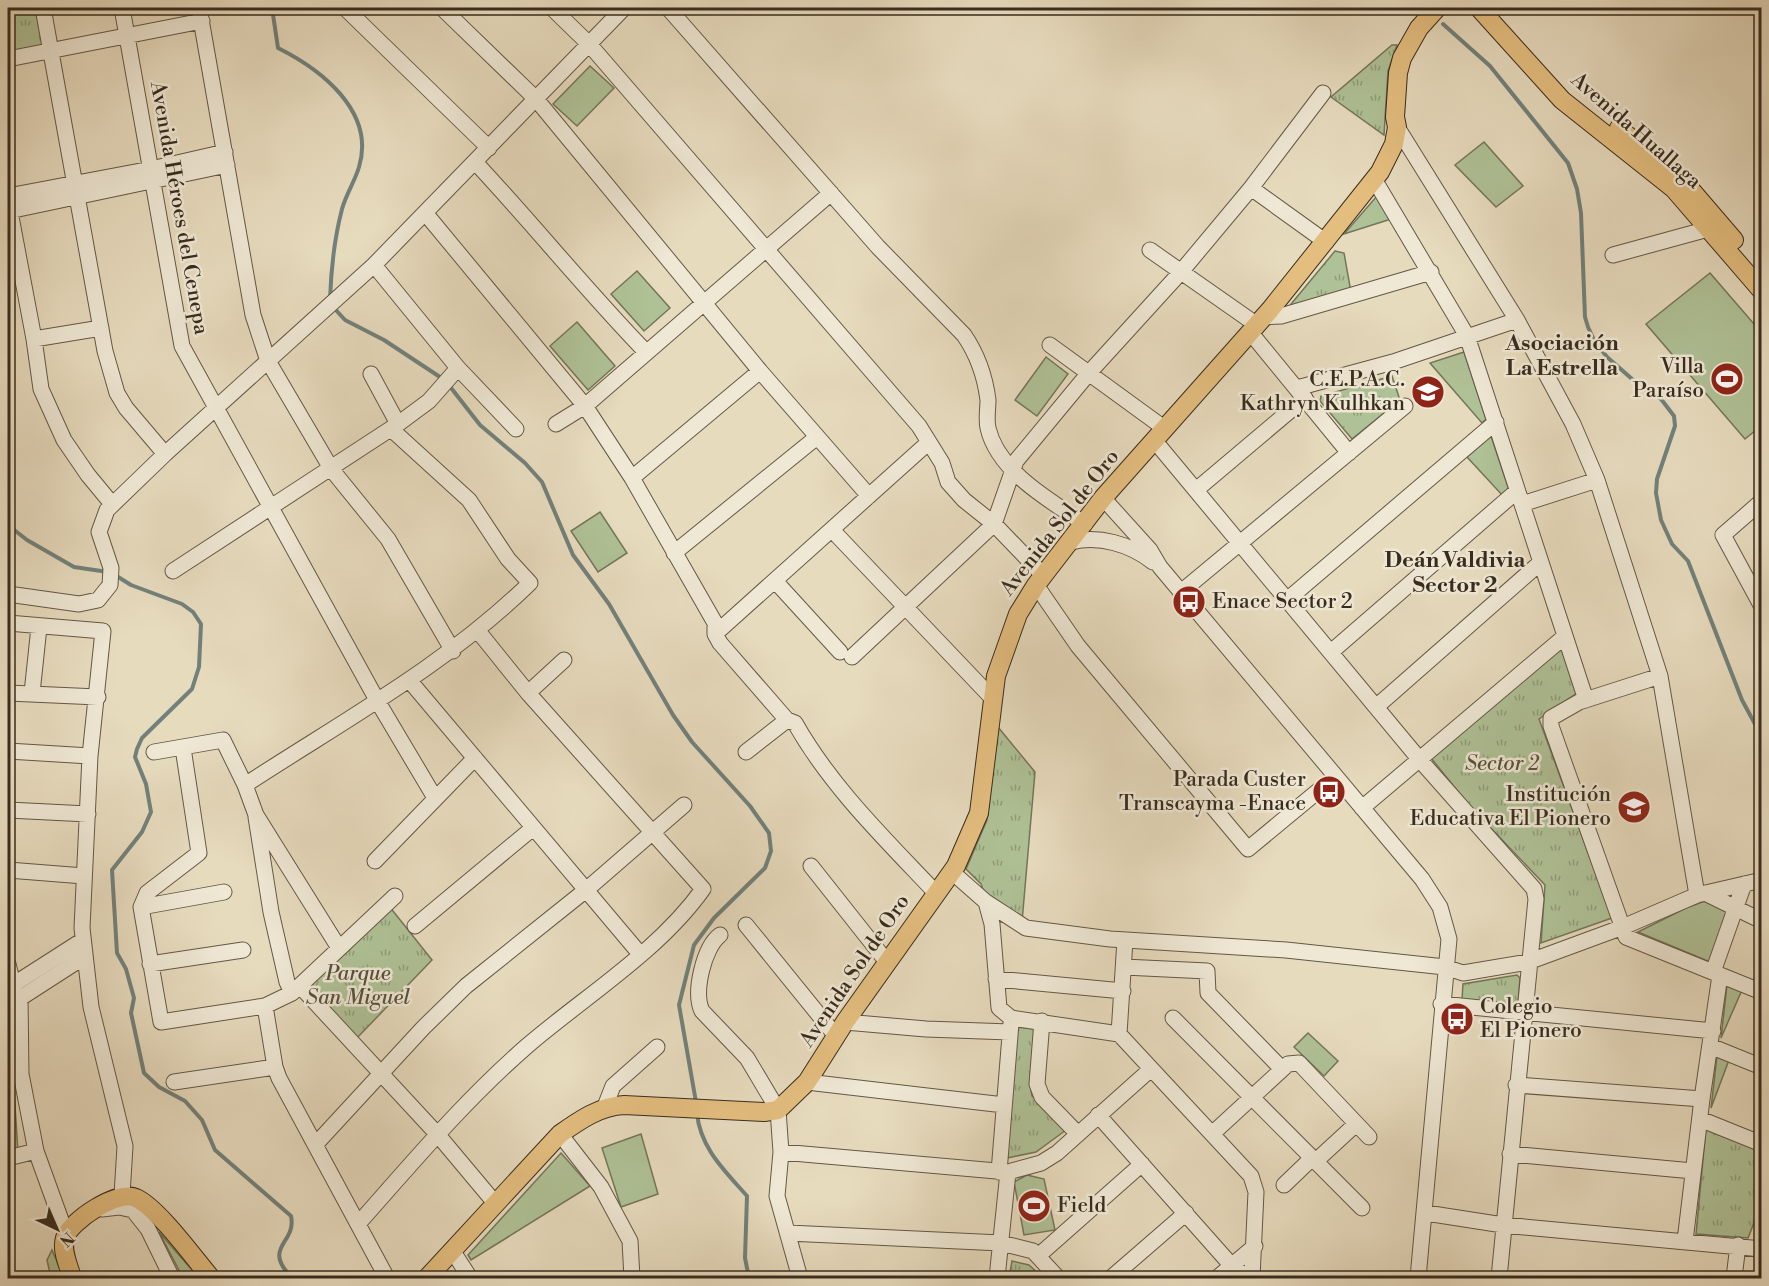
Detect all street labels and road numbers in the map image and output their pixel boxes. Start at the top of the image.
street label: Avenida Huallaga [1565,67,1707,195]
street label: Avenida Héroes del Cenepa [144,78,214,337]
street label: Avenida Sol de Oro [994,445,1125,602]
street label: Avenida Sol de Oro [794,890,916,1053]

